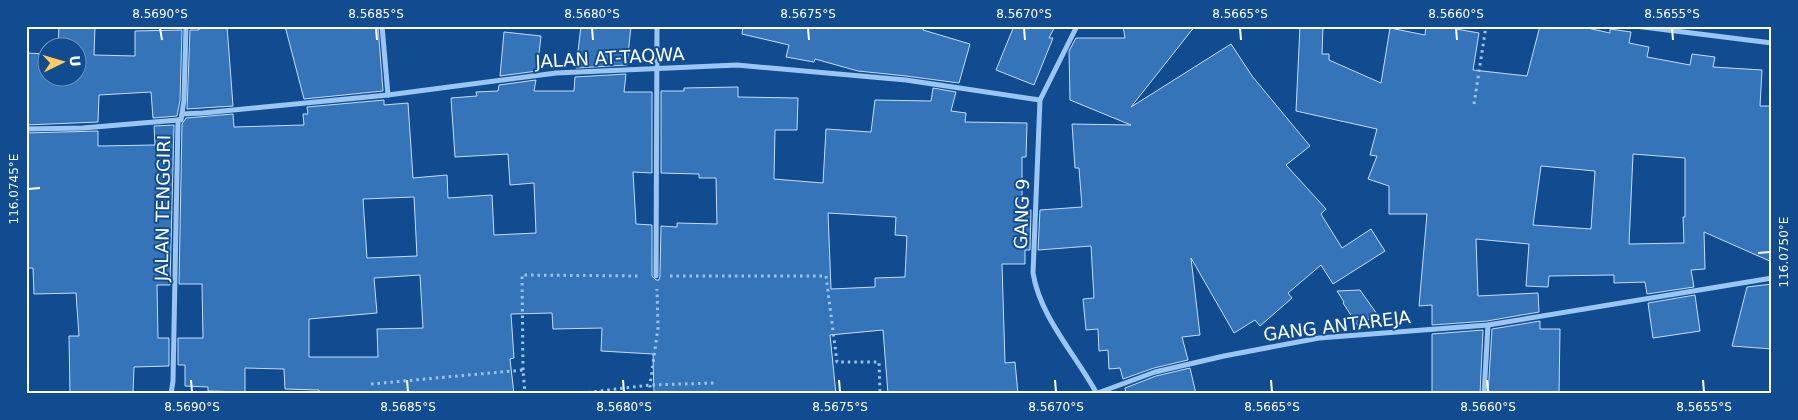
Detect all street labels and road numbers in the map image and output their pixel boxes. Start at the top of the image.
street label: JALAN AT-TAQWA [534,43,686,72]
street label: JALAN TENGGIRI [151,135,174,282]
street label: GANG 9 [1010,178,1033,250]
street label: GANG ANTAREJA [1262,306,1412,345]

